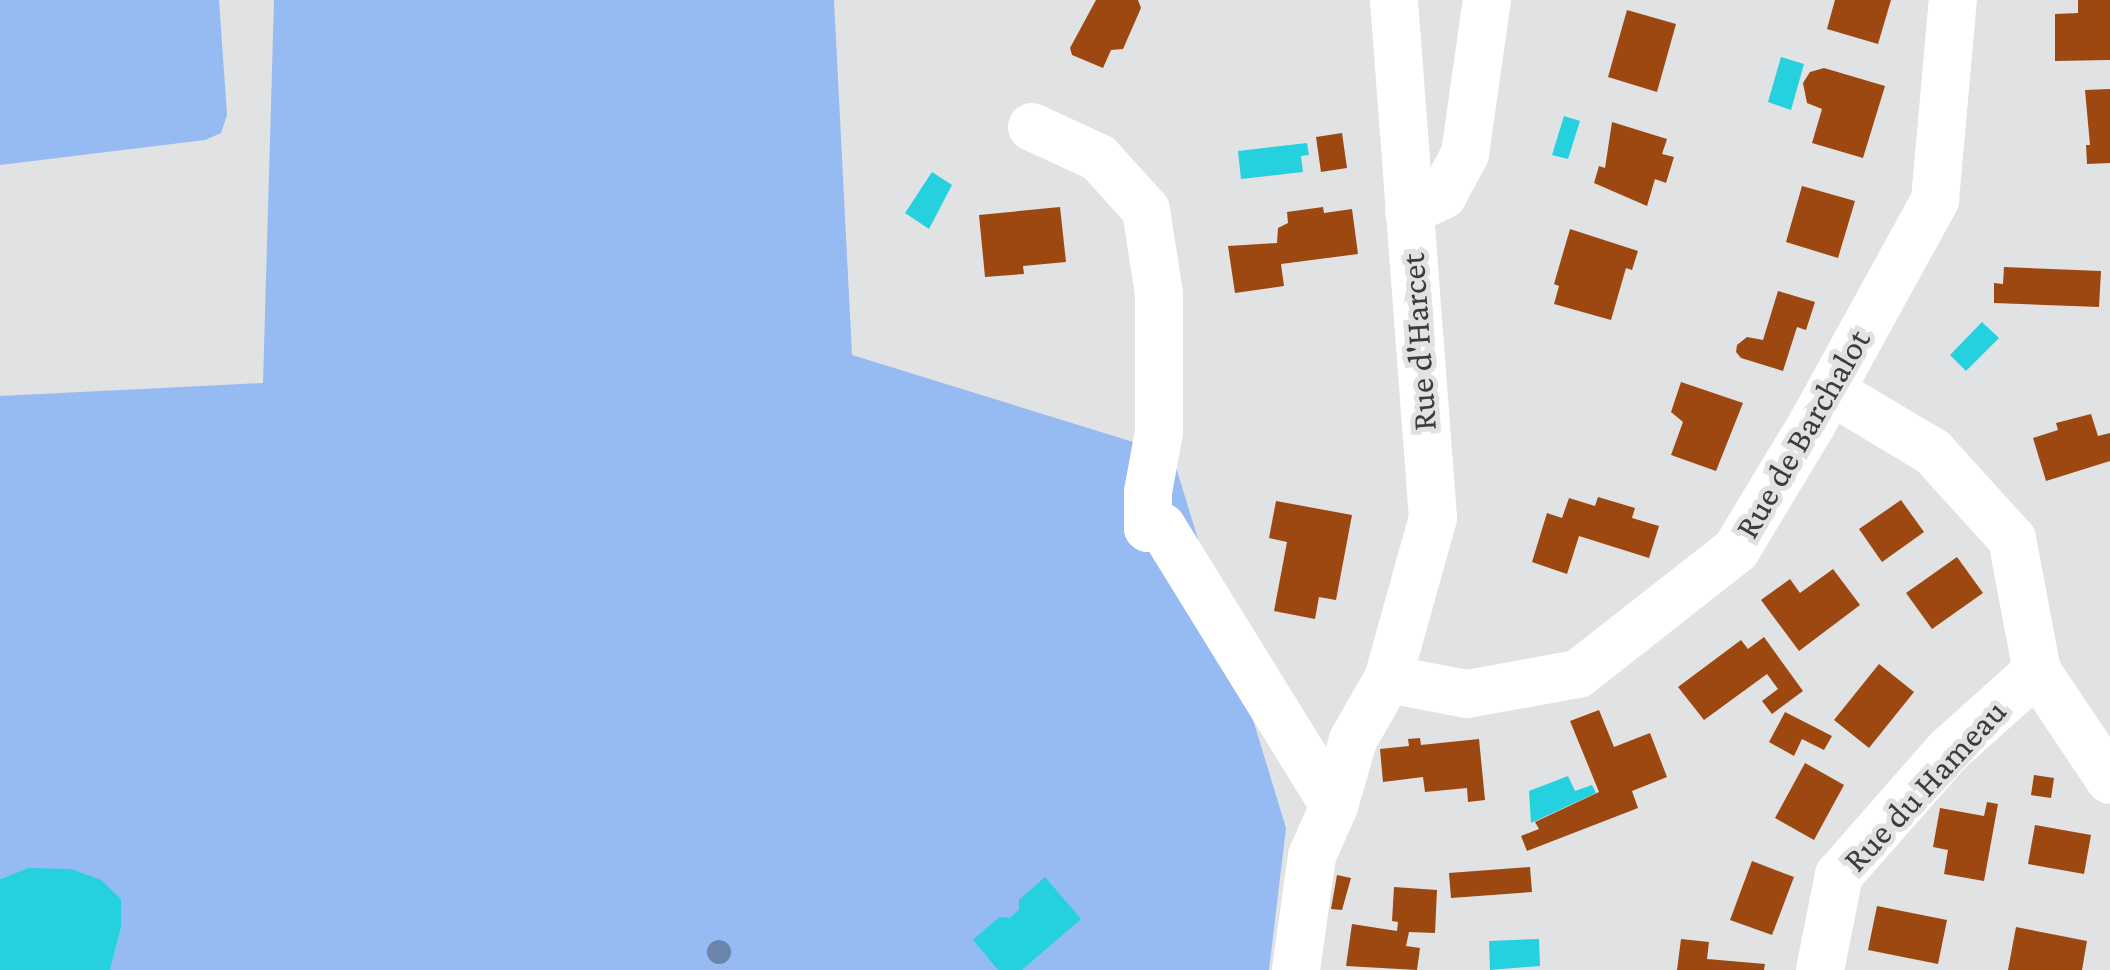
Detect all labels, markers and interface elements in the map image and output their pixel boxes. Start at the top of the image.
street label: Rue d'Harcet [1392,252,1446,432]
street label: Rue de Barchalot [1726,322,1880,546]
street label: Rue du Hameau [1834,691,2016,881]

